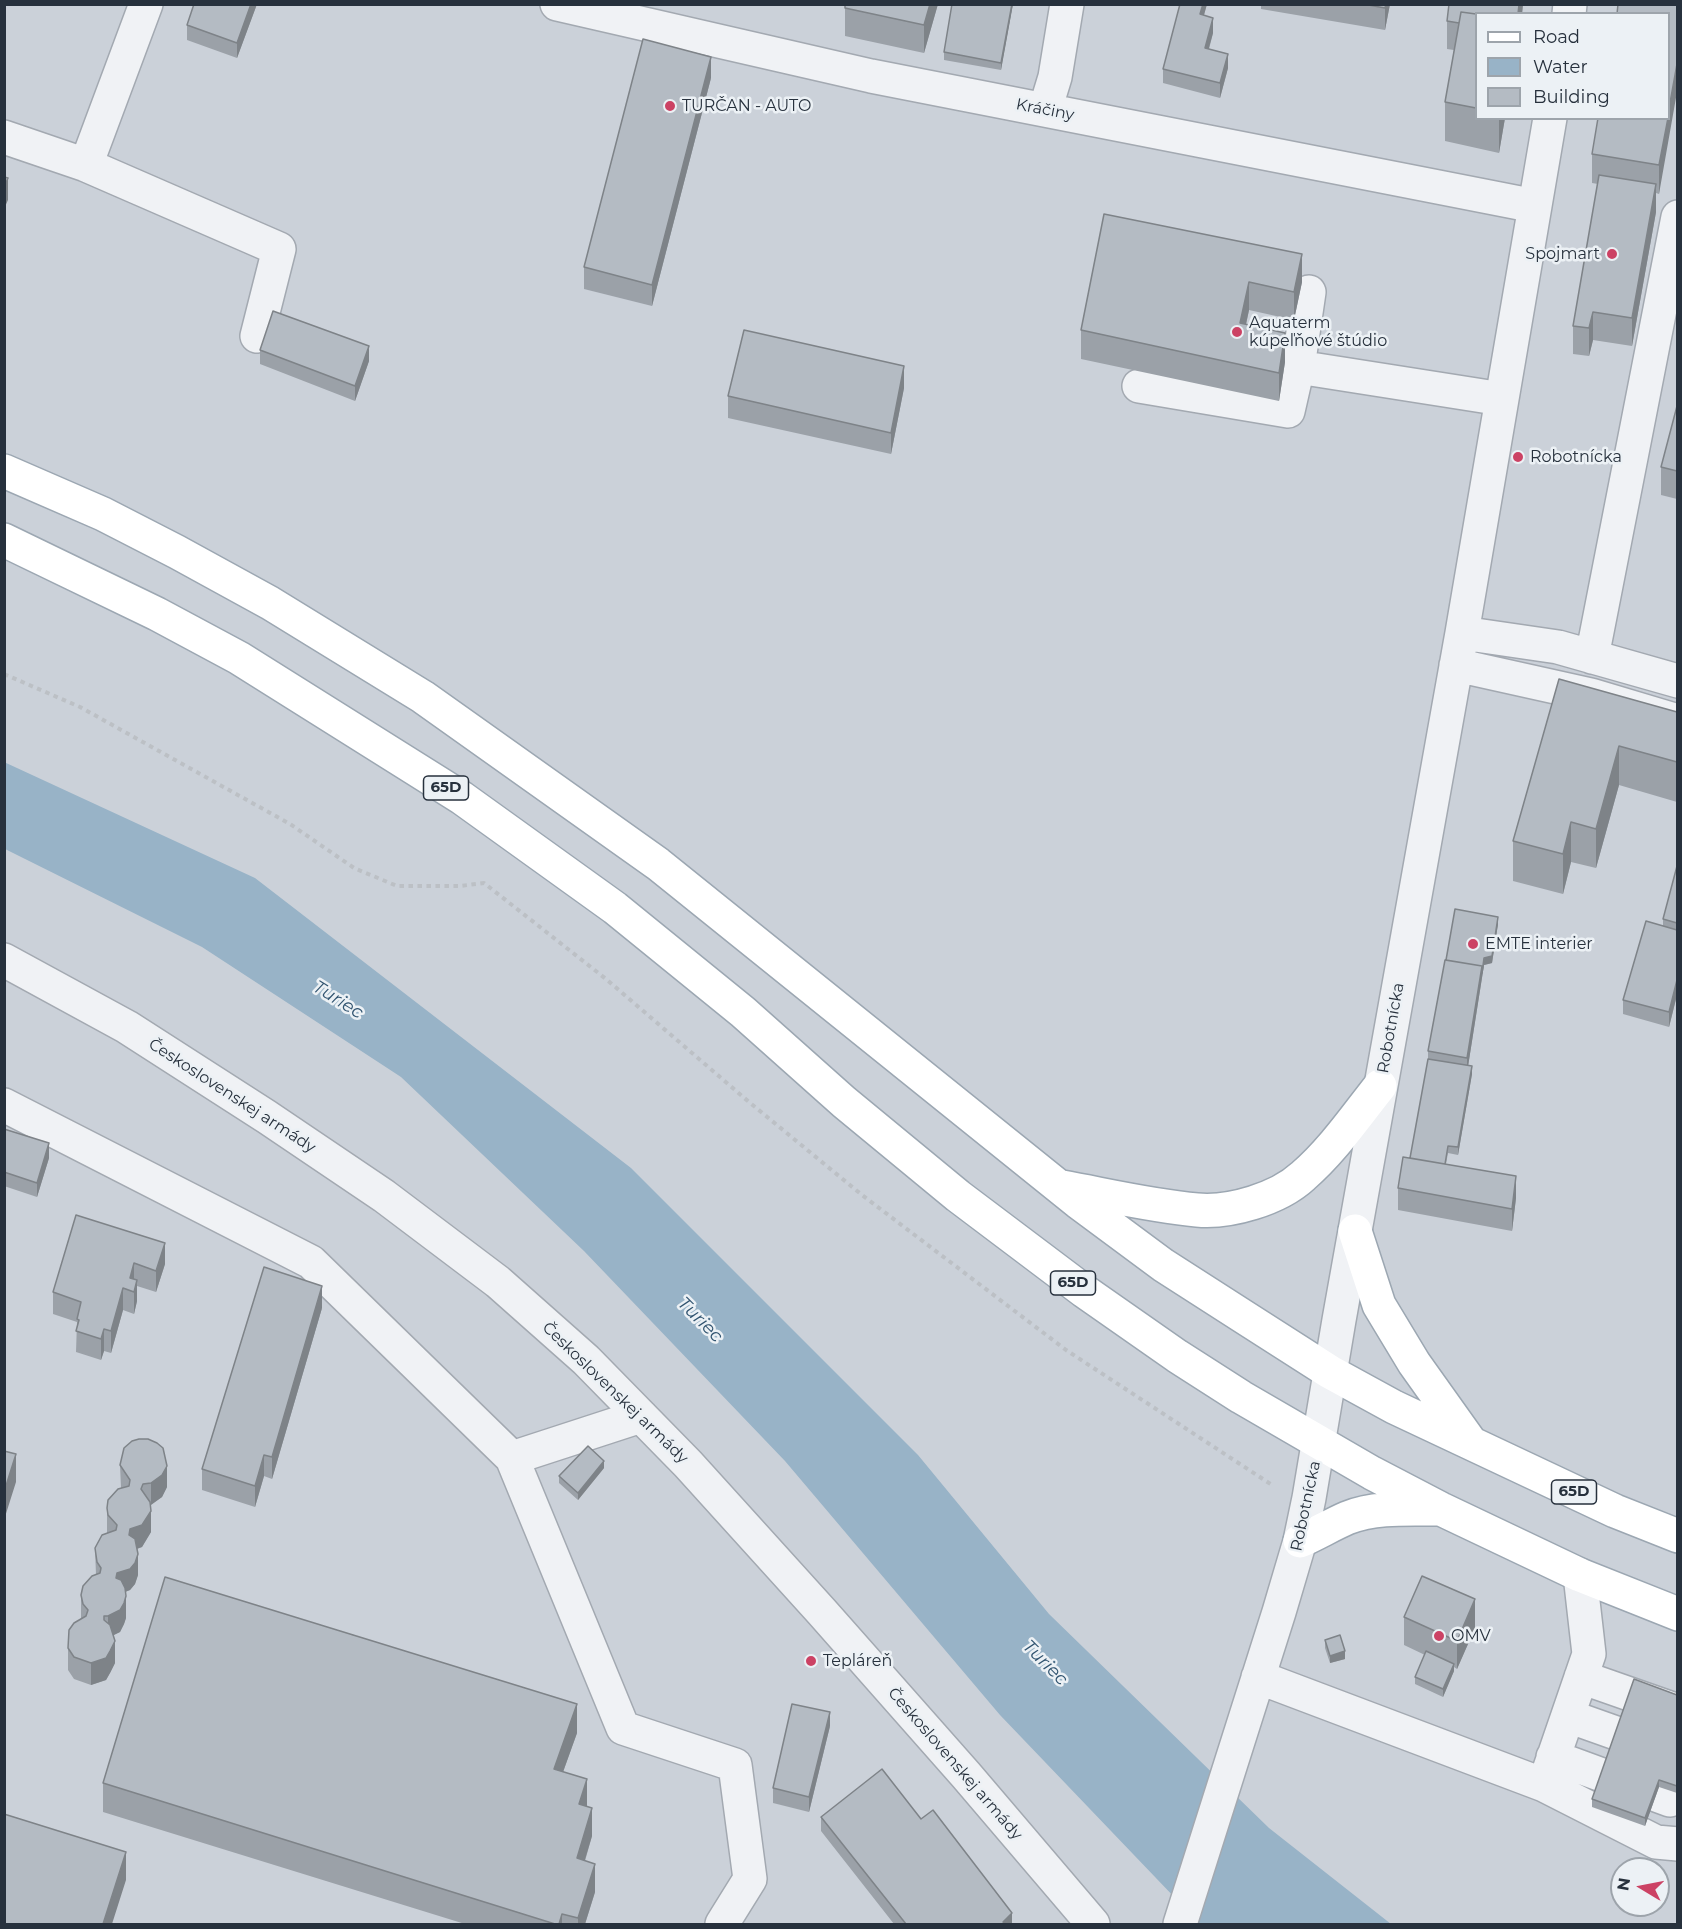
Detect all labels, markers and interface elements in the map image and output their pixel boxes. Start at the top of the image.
legend [1475,12,1670,120]
text: Road [1533,26,1580,48]
text: Water [1533,56,1588,78]
text: Building [1533,86,1610,108]
street label: Kráčiny [1014,95,1076,125]
place label: TURČAN - AUTO [682,96,811,116]
marker: TURČAN - AUTO [663,99,677,113]
place label: Spojmart [1525,244,1600,264]
marker: Spojmart [1605,247,1619,261]
place label: Aquaterm kúpeľňové štúdio [1249,313,1387,351]
marker: Aquaterm kúpeľňové štúdio [1230,325,1244,339]
place label: Robotnícka [1530,447,1622,467]
marker: Robotnícka [1511,450,1525,464]
road number: 65D [424,776,468,800]
place label: EMTE interier [1485,934,1593,954]
marker: EMTE interier [1466,937,1480,951]
water label: Turiec [309,976,367,1024]
street label: Robotnícka [1374,981,1408,1075]
street label: Československej armády [145,1035,319,1157]
road number: 65D [1050,1271,1096,1295]
water label: Turiec [673,1293,727,1347]
street label: Československej armády [538,1318,692,1468]
street label: Robotnícka [1287,1459,1325,1553]
road number: 65D [1552,1480,1596,1504]
place label: OMV [1451,1626,1491,1646]
marker: OMV [1432,1629,1446,1643]
water label: Turiec [1018,1636,1072,1690]
place label: Tepláreň [823,1651,892,1671]
marker: Tepláreň [804,1654,818,1668]
street label: Československej armády [884,1684,1026,1844]
north arrow [1610,1857,1670,1917]
text: N [1613,1876,1634,1892]

